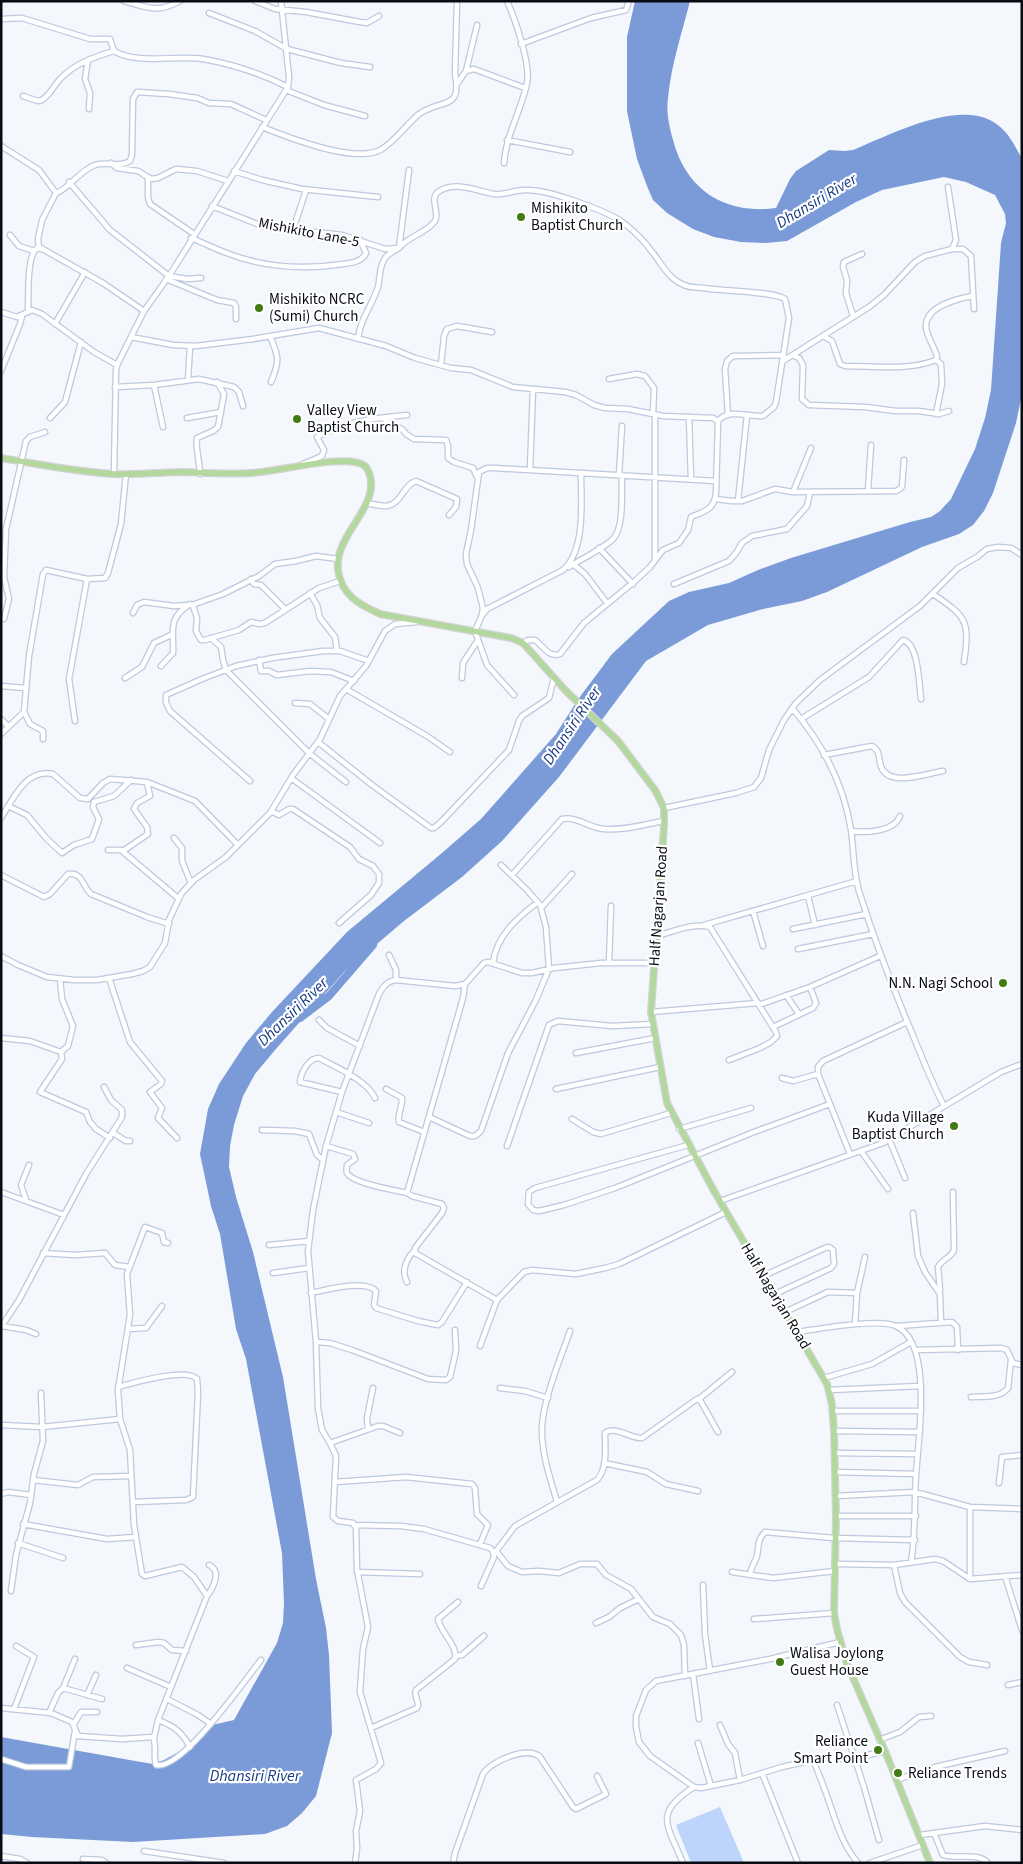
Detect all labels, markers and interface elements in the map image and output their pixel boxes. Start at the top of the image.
water label: Dhansiri River [772,167,862,234]
place label: Mishikito Baptist Church [531,198,623,236]
marker: Mishikito Baptist Church [515,211,527,223]
street label: Mishikito Lane-5 [257,212,361,253]
place label: Mishikito NCRC (Sumi) Church [269,289,365,327]
marker: Mishikito NCRC (Sumi) Church [253,302,265,314]
place label: Valley View Baptist Church [307,400,399,438]
marker: Valley View Baptist Church [291,413,303,425]
water label: Dhansiri River [537,681,607,769]
street label: Half Nagarjan Road [644,845,673,967]
water label: Dhansiri River [253,971,334,1051]
place label: N.N. Nagi School [889,973,993,994]
marker: N.N. Nagi School [997,977,1009,989]
place label: Kuda Village Baptist Church [852,1107,944,1145]
marker: Kuda Village Baptist Church [948,1120,960,1132]
street label: Half Nagarjan Road [736,1239,816,1353]
place label: Walisa Joylong Guest House [790,1643,884,1681]
marker: Walisa Joylong Guest House [774,1656,786,1668]
place label: Reliance Smart Point [793,1731,868,1769]
marker: Reliance Smart Point [872,1744,884,1756]
place label: Reliance Trends [908,1763,1007,1784]
water label: Dhansiri River [210,1765,302,1787]
marker: Reliance Trends [892,1767,904,1779]

